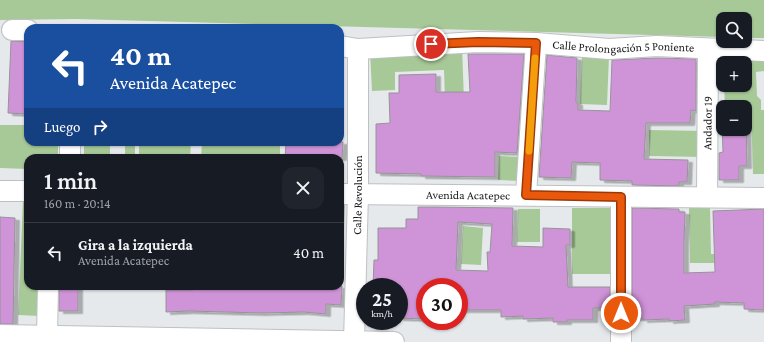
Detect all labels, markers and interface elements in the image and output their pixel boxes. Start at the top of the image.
map controls [716,12,752,136]
button: search [716,12,752,48]
pin [414,27,448,61]
icon: arrive [420,33,442,55]
street label: Calle Prolongación 5 Poniente [552,37,695,56]
icon: left [44,40,96,92]
text: 40 m [110,40,171,71]
button: + [716,56,752,92]
text: Avenida Acatepec [110,73,236,93]
street label: Andador 19 [700,96,715,150]
button: − [716,100,752,136]
icon: right [89,116,111,138]
text: Luego [44,119,81,135]
street label: Calle Revolución [350,155,365,235]
text: 1 min [44,167,97,194]
button: close [282,167,324,209]
street label: Avenida Acatepec [426,188,510,203]
text: 160 m · 20:14 [44,196,111,211]
text: Gira a la izquierda [78,237,193,253]
icon: left [44,242,66,264]
text: 40 m [293,245,324,261]
text: Avenida Acatepec [78,253,169,268]
speed limit sign: 30 [416,278,468,330]
text: 25 [372,288,392,310]
position arrow [600,292,642,334]
text: km/h [371,308,393,319]

